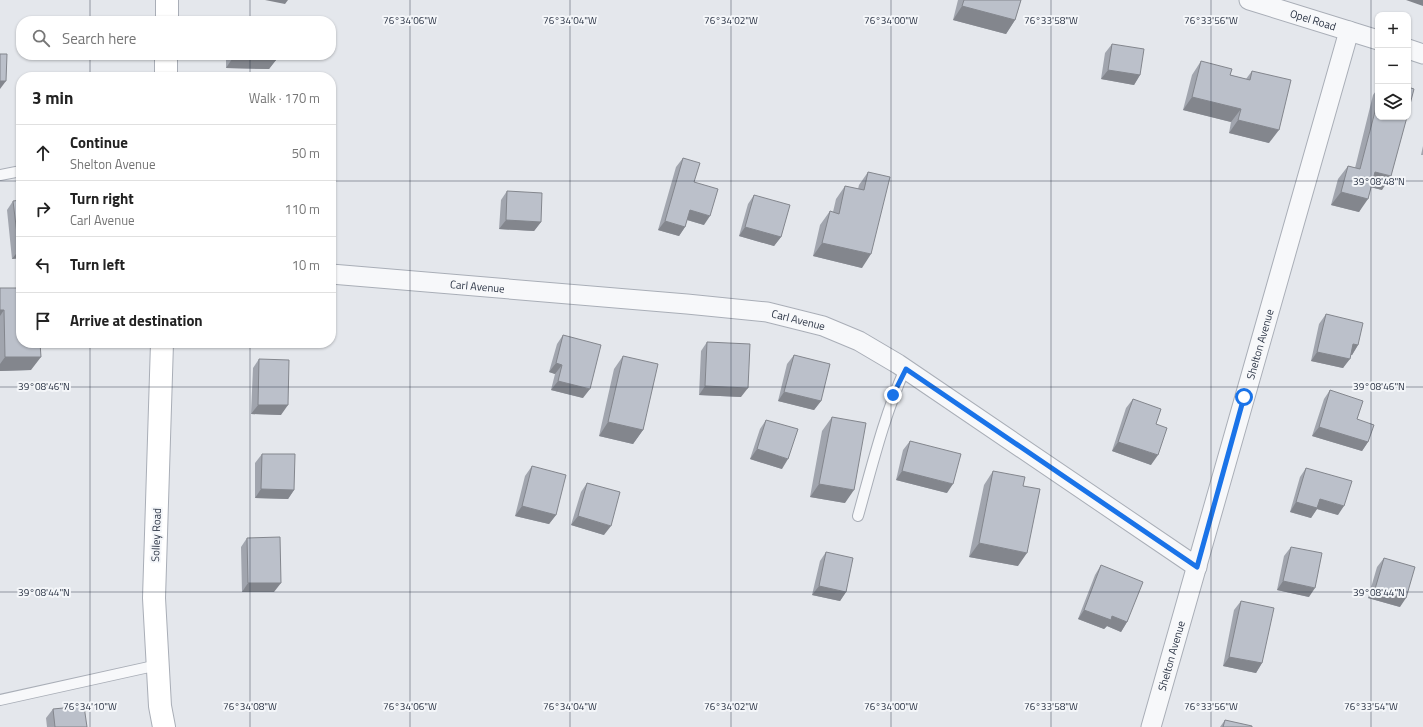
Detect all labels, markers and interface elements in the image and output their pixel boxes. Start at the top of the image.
street label: Opel Road [1288,5,1338,35]
map controls [1375,12,1411,120]
button: + [1375,12,1411,48]
text: 76°34'06"W [383,13,437,28]
text: 76°34'04"W [543,13,597,28]
text: 76°34'02"W [704,13,758,28]
text: 76°34'00"W [864,13,918,28]
text: 76°33'58"W [1024,13,1078,28]
text: 76°33'56"W [1184,13,1238,28]
search box [16,16,336,60]
icon: search [30,27,52,49]
text: Search here [62,27,136,50]
button: − [1375,48,1411,84]
button: layers [1375,84,1411,120]
text: 3 min [32,85,73,111]
text: Walk · 170 m [249,88,320,108]
text: Continue [70,131,128,154]
icon: ahead [32,142,54,164]
text: 50 m [292,143,320,163]
text: Shelton Avenue [70,154,156,174]
text: 39°08'48"N [1353,174,1405,189]
text: Turn right [70,187,134,210]
icon: right [32,198,54,220]
text: 110 m [284,199,320,219]
text: Carl Avenue [70,210,135,230]
text: Turn left [70,253,125,276]
icon: left [32,254,54,276]
text: 10 m [292,255,320,275]
street label: Carl Avenue [450,276,506,297]
street label: Carl Avenue [770,305,827,334]
street label: Shelton Avenue [1242,307,1278,381]
text: Arrive at destination [70,309,203,332]
icon: arrive [32,310,54,332]
text: 39°08'46"N [18,379,70,394]
text: 39°08'46"N [1353,379,1405,394]
route end [884,386,902,404]
route start [1235,388,1253,406]
street label: Solley Road [147,508,165,562]
text: 39°08'44"N [18,585,70,600]
text: 39°08'44"N [1353,585,1405,600]
street label: Shelton Avenue [1154,618,1189,693]
text: 76°34'10"W [63,699,117,714]
text: 76°34'08"W [223,699,277,714]
text: 76°34'06"W [383,699,437,714]
text: 76°34'04"W [543,699,597,714]
text: 76°34'02"W [704,699,758,714]
text: 76°34'00"W [864,699,918,714]
text: 76°33'58"W [1024,699,1078,714]
text: 76°33'56"W [1184,699,1238,714]
text: 76°33'54"W [1344,699,1398,714]

